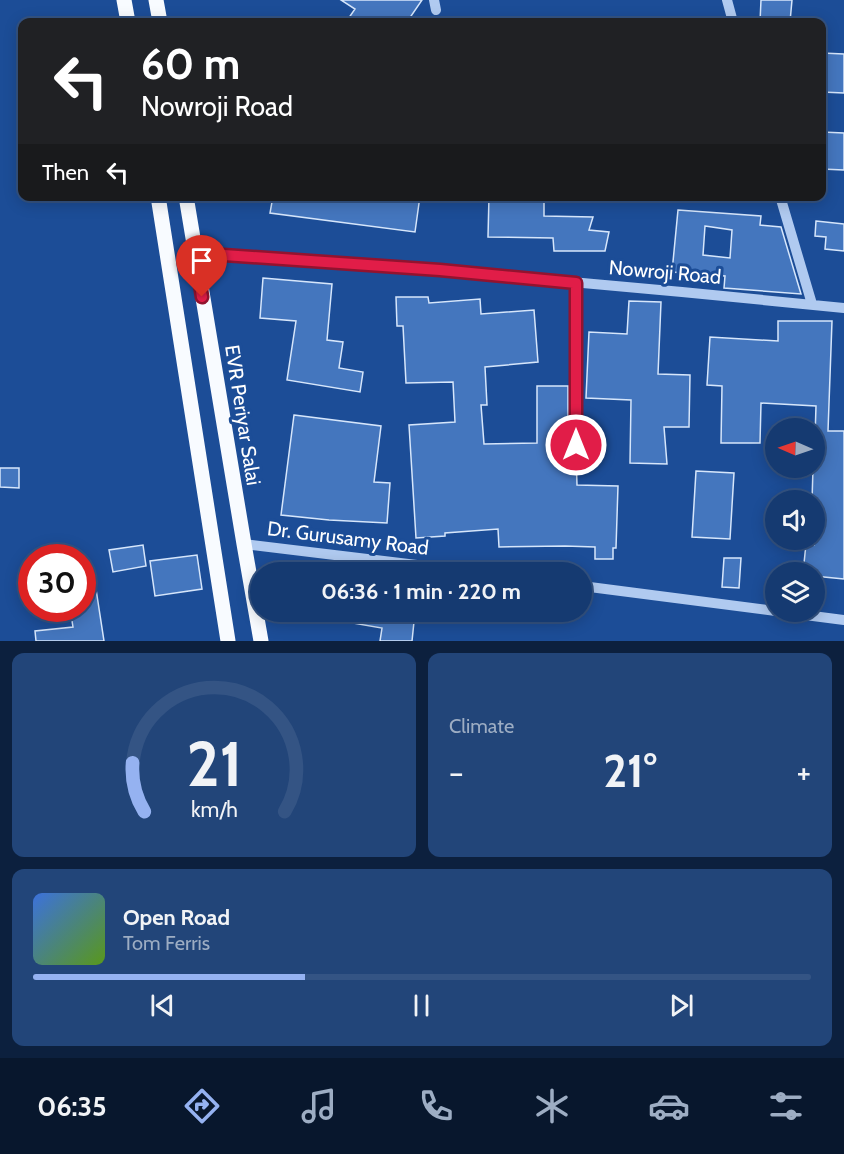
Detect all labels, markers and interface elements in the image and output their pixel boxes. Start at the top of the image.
text: 60 m [141,38,240,90]
icon: left [42,42,120,120]
text: Nowroji Road [141,90,293,123]
icon: left [101,156,134,189]
text: Then [42,159,89,186]
pin [176,235,227,297]
icon: arrive [185,244,218,277]
street label: Nowroji Road [608,255,722,289]
street label: EVR Periyar Salai [220,343,266,487]
position arrow [544,413,608,477]
north arrow [765,418,825,478]
map controls [765,418,825,622]
button: sound [765,490,825,550]
street label: Dr. Gurusamy Road [266,516,430,560]
speed limit sign: 30 [18,544,96,622]
button: layers [765,562,825,622]
text: 06:36 · 1 min · 220 m [321,578,521,605]
text: Climate [449,714,514,738]
text: 21 [186,726,242,802]
text: 21° [603,744,657,798]
text: − [449,752,464,792]
text: + [796,752,811,792]
text: km/h [191,796,237,822]
text: Open Road [123,904,230,931]
text: Tom Ferris [123,931,210,955]
icon: previous [146,989,179,1022]
icon: pause [405,989,438,1022]
icon: next [665,989,698,1022]
icon: directions [181,1085,223,1127]
icon: music [298,1085,340,1127]
icon: phone [415,1085,457,1127]
icon: climate [531,1085,573,1127]
icon: car [648,1085,690,1127]
icon: filters [765,1085,807,1127]
text: 06:35 [37,1090,107,1123]

